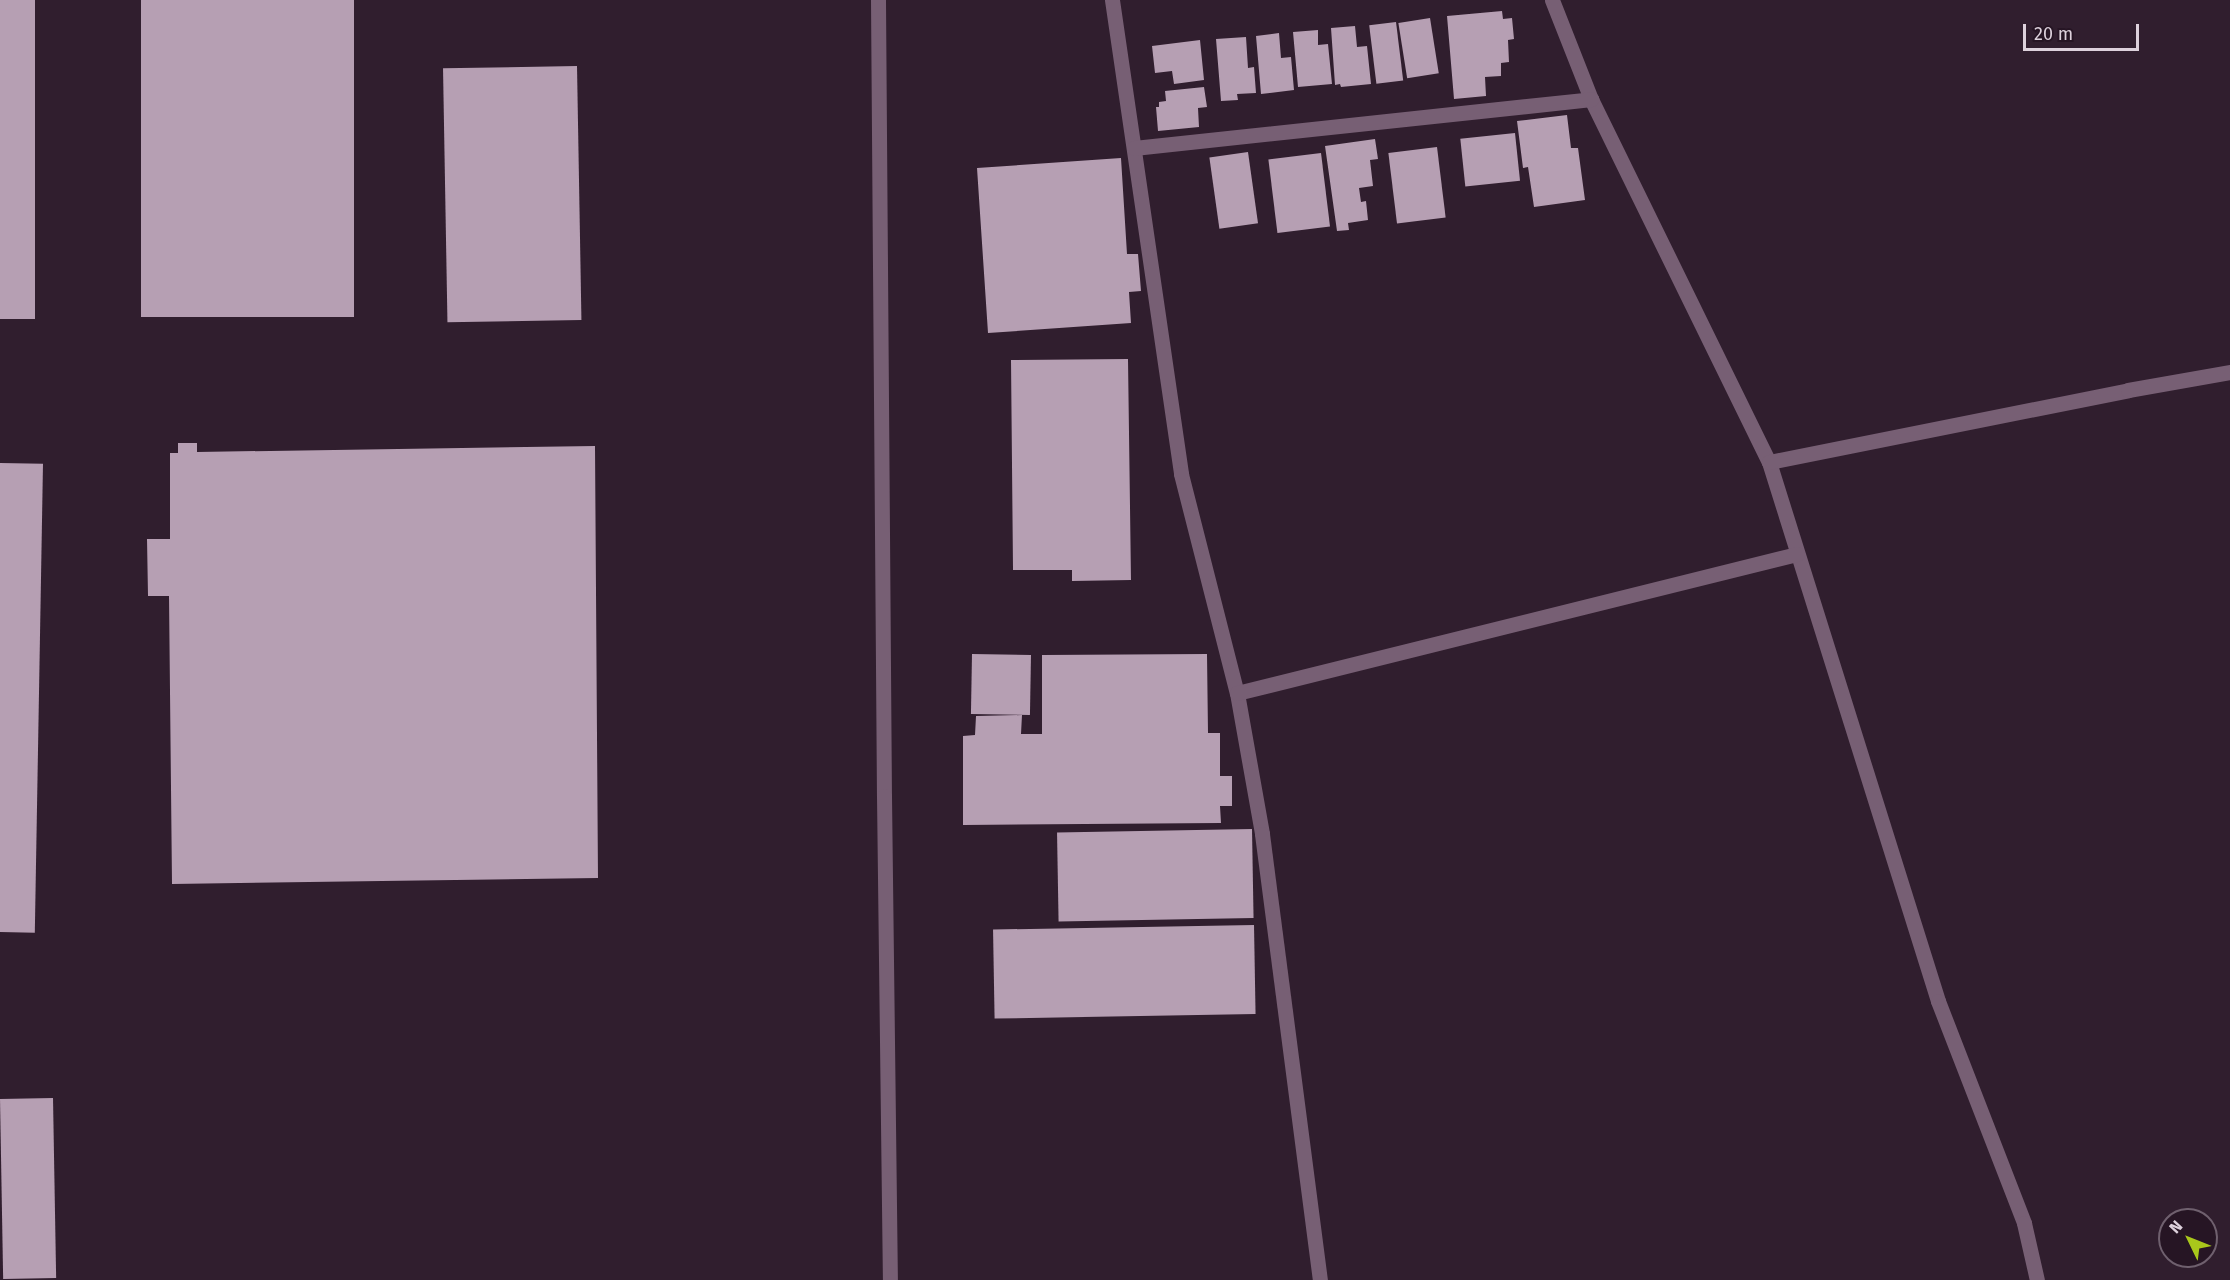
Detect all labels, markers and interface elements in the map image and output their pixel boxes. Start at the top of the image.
scale bar [2026,12,2142,50]
text: 20 m [2034,23,2073,45]
north arrow [2158,1208,2218,1268]
text: N [2165,1216,2186,1237]

